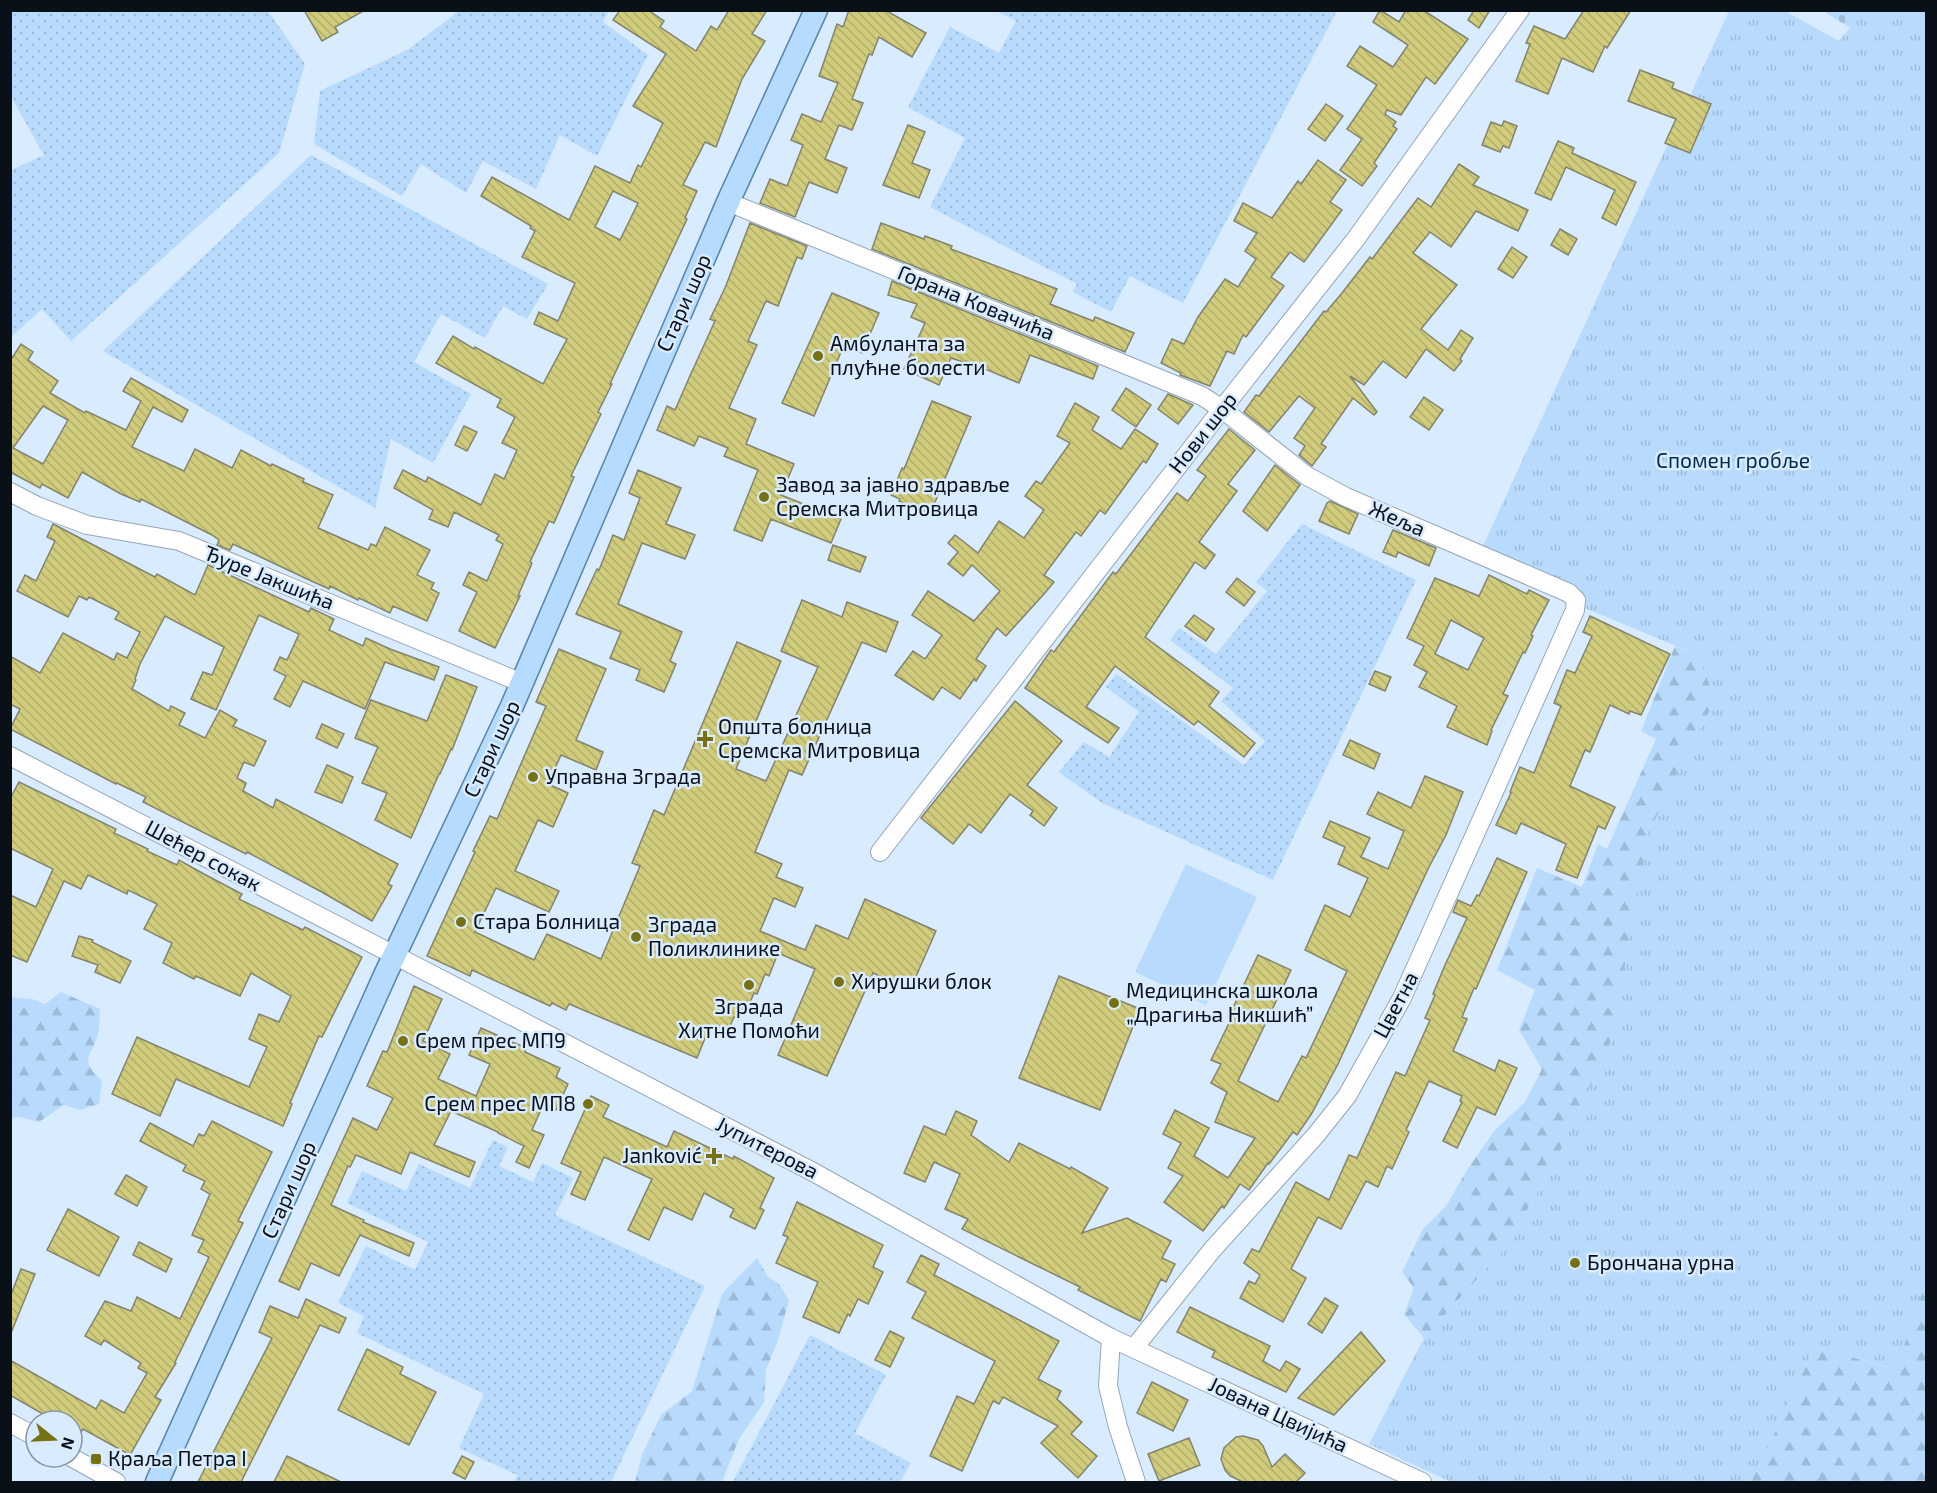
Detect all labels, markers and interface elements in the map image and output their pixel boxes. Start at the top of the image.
street label: Стари шор [650,250,715,355]
street label: Горана Ковачића [894,259,1059,344]
place label: Амбуланта за плућне болести [830,330,986,380]
marker: Амбуланта за плућне болести [811,349,825,363]
street label: Нови шор [1162,387,1241,478]
park label: Спомен гробље [1656,447,1810,472]
place label: Завод за јавно здравље Сремска Митровица [776,471,1010,520]
marker: Завод за јавно здравље Сремска Митровица [757,490,771,504]
street label: Жеља [1366,495,1429,541]
street label: Ђуре Јакшића [200,539,338,615]
street label: Стари шор [457,696,524,801]
place label: Општа болница Сремска Митровица [718,713,920,762]
marker: Општа болница Сремска Митровица [696,730,714,748]
place label: Управна Зграда [545,763,701,788]
marker: Управна Зграда [526,770,540,784]
street label: Шећер сокак [142,814,266,896]
place label: Стара Болница [473,908,620,933]
place label: Зграда Поликлинике [648,911,780,960]
marker: Стара Болница [454,915,468,929]
marker: Зграда Поликлинике [629,930,643,944]
street label: Цветна [1367,967,1422,1042]
place label: Хирушки блок [851,968,992,994]
marker: Хирушки блок [832,975,846,989]
place label: Медицинска школа „Драгиња Никшић” [1126,977,1318,1026]
marker: Зграда Хитне Помоћи [742,978,756,992]
place label: Зграда Хитне Помоћи [678,993,820,1042]
marker: Медицинска школа „Драгиња Никшић” [1107,996,1121,1010]
place label: Срем прес МП9 [415,1027,566,1052]
marker: Срем прес МП9 [396,1034,410,1048]
place label: Срем прес МП8 [424,1090,576,1115]
marker: Срем прес МП8 [581,1097,595,1111]
street label: Јупитерова [712,1110,823,1184]
street label: Стари шор [255,1137,320,1242]
place label: Janković [622,1142,702,1167]
marker: Janković [707,1149,721,1163]
place label: Брончана урна [1587,1249,1735,1275]
marker: Брончана урна [1568,1256,1582,1270]
street label: Јована Цвијића [1205,1370,1352,1458]
north arrow [24,1409,84,1469]
text: N [58,1435,80,1452]
place label: Краља Петра I [108,1445,247,1470]
marker: Краља Петра I [89,1452,103,1466]

